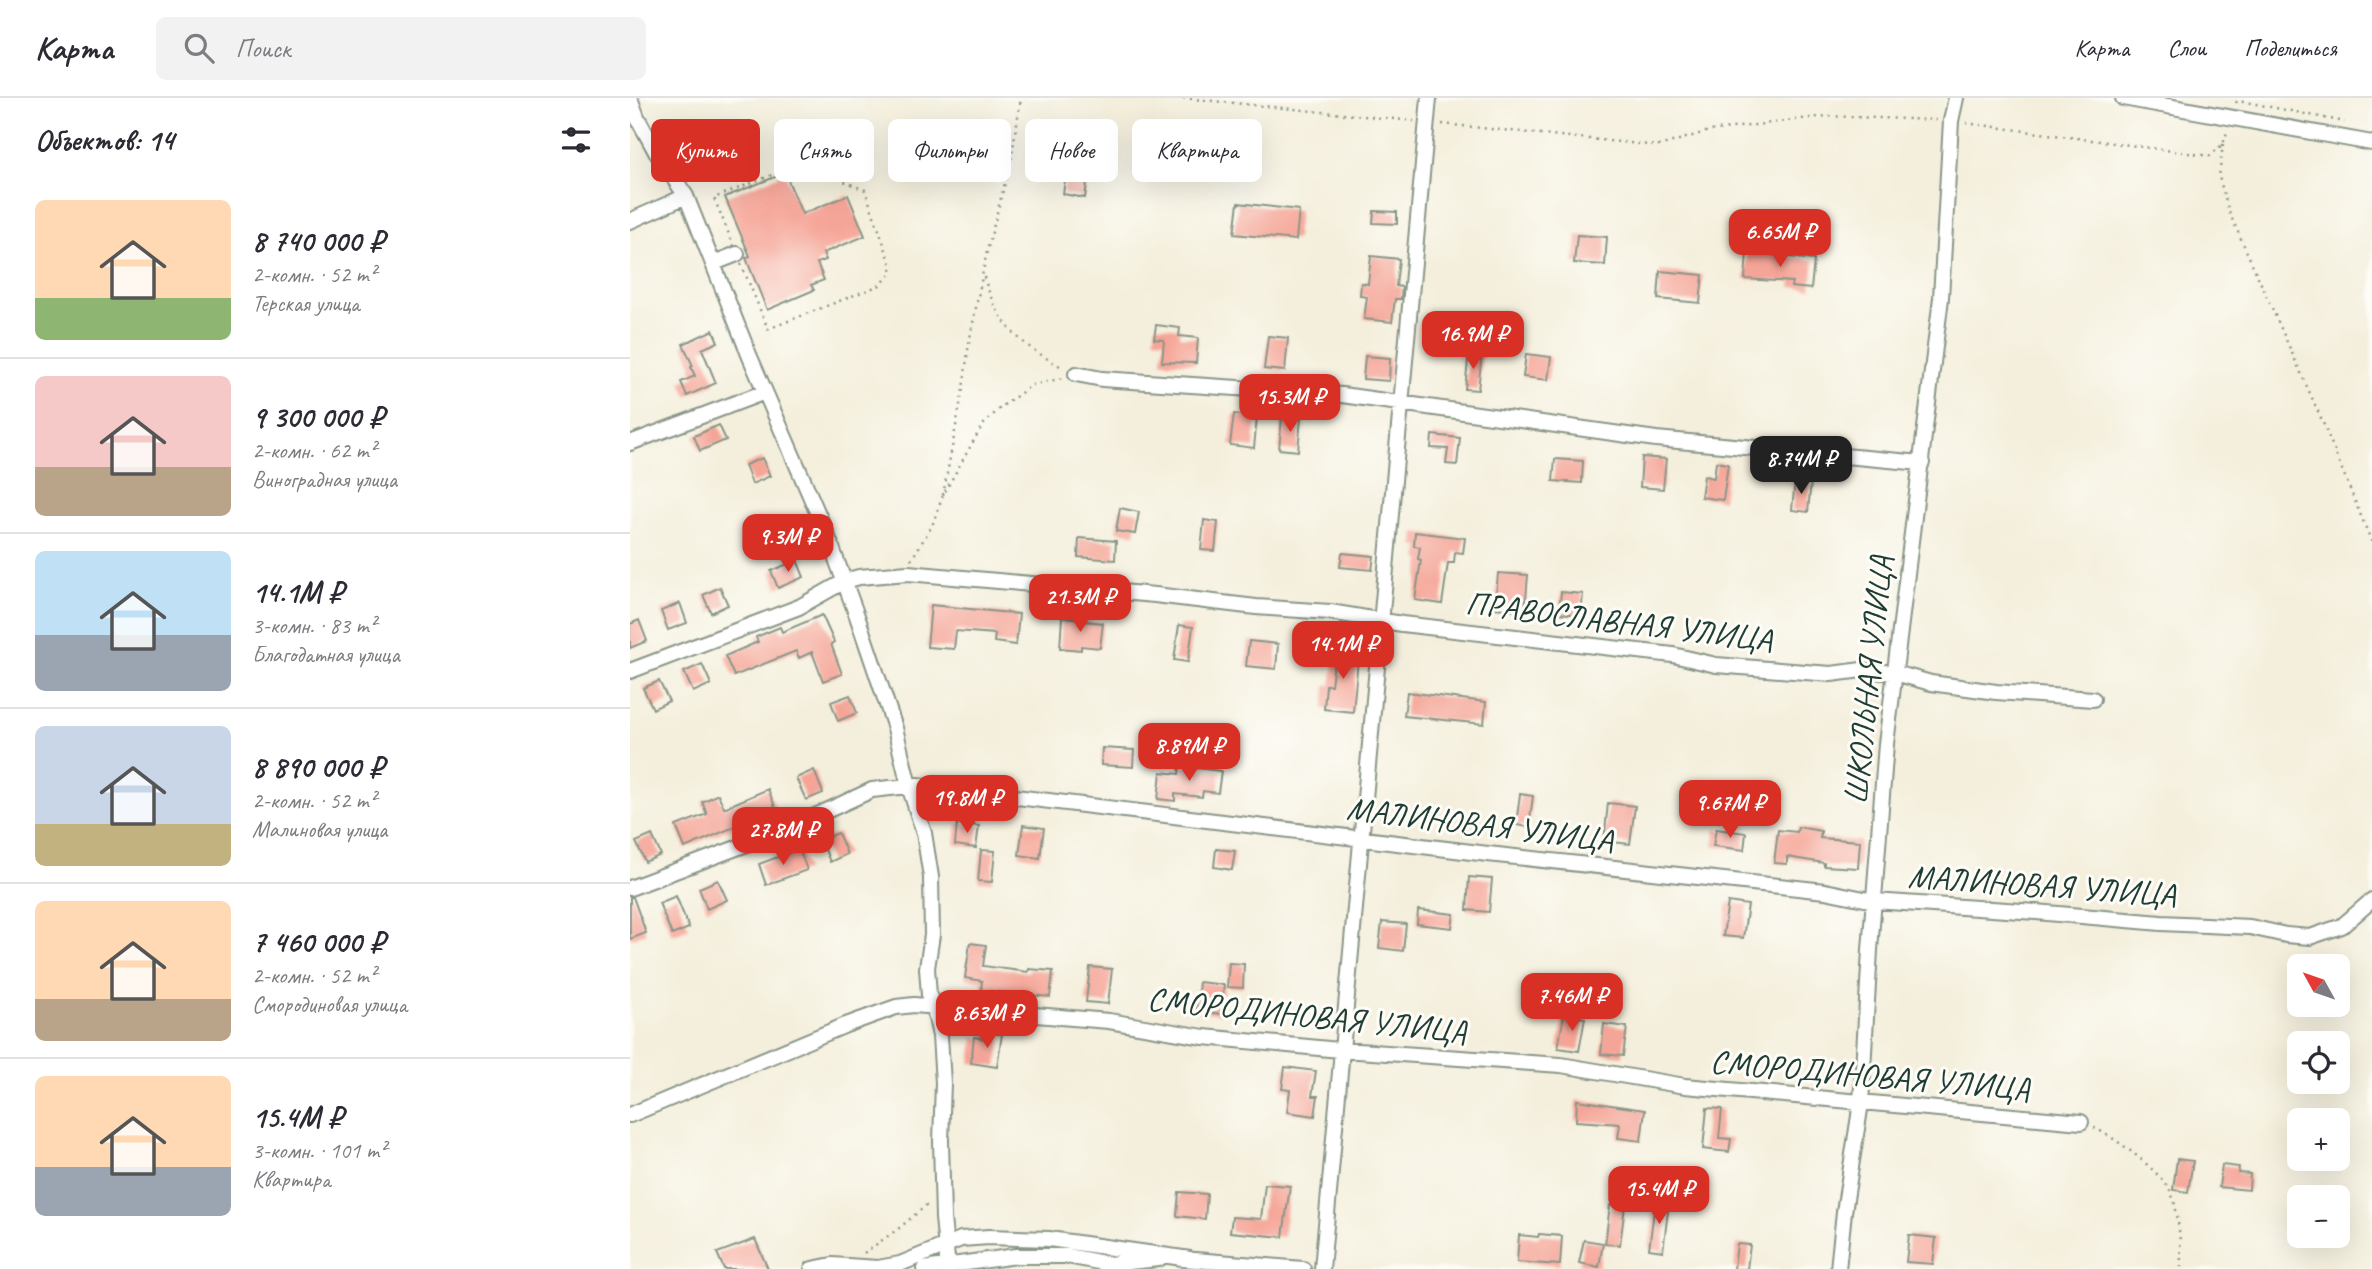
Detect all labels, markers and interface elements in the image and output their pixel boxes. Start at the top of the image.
search box [156,17,646,80]
text: Карта [35,27,114,69]
icon: search [180,29,218,67]
text: Поиск [236,32,290,65]
text: Карта [2075,33,2129,63]
text: Слои [2167,33,2206,63]
text: Поделиться [2244,33,2337,63]
chip: Купить [651,119,760,182]
chip: Снять [774,119,874,182]
chip: Фильтры [888,119,1011,182]
chip: Новое [1025,119,1118,182]
chip: Квартира [1132,119,1262,182]
text: Объектов: 14 [35,121,174,159]
icon: filters [557,121,595,159]
pin: 6.65M ₽ [1715,209,1845,269]
text: 6.65M ₽ [1745,217,1815,246]
text: 8 740 000 ₽ [252,222,384,260]
icon: home [91,228,175,312]
text: 2-комн. · 52 m² [252,260,376,289]
text: Терская улица [252,289,360,318]
pin: 16.9M ₽ [1408,312,1538,371]
text: 16.9M ₽ [1438,319,1508,348]
pin: 15.3M ₽ [1225,374,1355,434]
text: 15.3M ₽ [1255,382,1325,411]
text: 9 300 000 ₽ [252,398,383,436]
icon: home [91,404,175,488]
text: 2-комн. · 62 m² [252,436,376,465]
pin: 8.74M ₽ [1736,436,1866,496]
text: 8.74M ₽ [1766,444,1836,473]
text: Виноградная улица [252,465,397,494]
pin: 9.3M ₽ [731,514,845,574]
text: 9.3M ₽ [758,522,818,551]
street label: ШКОЛЬНАЯ УЛИЦА [1834,552,1902,806]
text: 14.1M ₽ [252,573,343,611]
pin: 21.3M ₽ [1015,574,1145,634]
icon: home [91,579,175,663]
street label: ПРАВОСЛАВНАЯ УЛИЦА [1463,581,1776,661]
text: 21.3M ₽ [1045,582,1115,611]
text: 3-комн. · 83 m² [252,611,376,640]
pin: 14.1M ₽ [1278,622,1408,681]
text: 14.1M ₽ [1308,629,1378,658]
text: Благодатная улица [252,640,400,669]
pin: 8.89M ₽ [1124,724,1254,783]
text: 8.89M ₽ [1154,731,1224,760]
text: 8 890 000 ₽ [252,748,383,786]
icon: home [91,754,175,838]
pin: 19.8M ₽ [902,776,1032,835]
pin: 9.67M ₽ [1665,780,1795,840]
text: 19.8M ₽ [932,783,1002,812]
text: 2-комн. · 52 m² [252,786,376,815]
street label: МАЛИНОВАЯ УЛИЦА [1344,787,1617,861]
text: 9.67M ₽ [1695,788,1765,817]
pin: 27.8M ₽ [718,808,848,867]
text: Малиновая улица [252,815,387,844]
text: 27.8M ₽ [748,815,818,844]
street label: МАЛИНОВАЯ УЛИЦА [1907,855,2179,915]
text: 7 460 000 ₽ [252,923,384,961]
icon: home [91,929,175,1013]
north arrow [2287,954,2350,1017]
map controls [2287,954,2350,1248]
text: 2-комн. · 52 m² [252,961,376,990]
pin: 7.46M ₽ [1507,974,1637,1033]
street label: СМОРОДИНОВАЯ УЛИЦА [1145,977,1470,1053]
text: 7.46M ₽ [1537,981,1607,1010]
text: Смородиновая улица [252,990,407,1019]
pin: 8.63M ₽ [922,990,1052,1050]
text: 8.63M ₽ [952,998,1022,1027]
button: locate [2287,1031,2350,1094]
street label: СМОРОДИНОВАЯ УЛИЦА [1709,1040,2033,1110]
text: 15.4M ₽ [252,1098,343,1136]
icon: home [91,1104,175,1188]
button: + [2287,1108,2350,1171]
text: 3-комн. · 101 m² [252,1136,386,1165]
text: Квартира [252,1165,330,1194]
pin: 15.4M ₽ [1594,1166,1724,1226]
text: 15.4M ₽ [1624,1174,1694,1203]
button: − [2287,1185,2350,1248]

